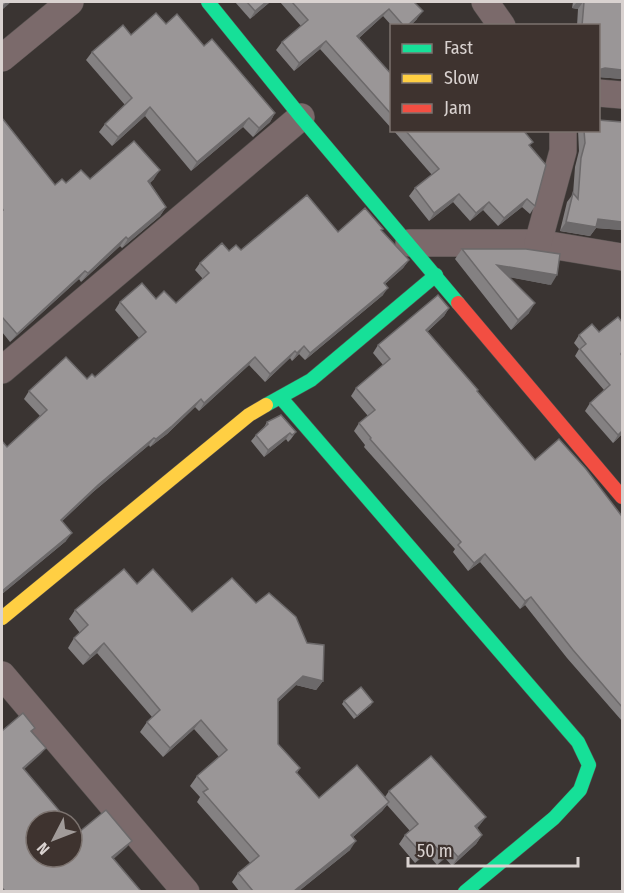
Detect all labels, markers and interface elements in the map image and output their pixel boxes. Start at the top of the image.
legend [390,24,600,132]
text: Fast [444,37,473,59]
text: Slow [444,67,479,89]
text: Jam [444,97,472,119]
north arrow [24,809,84,869]
scale bar [408,830,578,868]
text: N [33,839,53,859]
text: 50 m [417,840,453,862]

